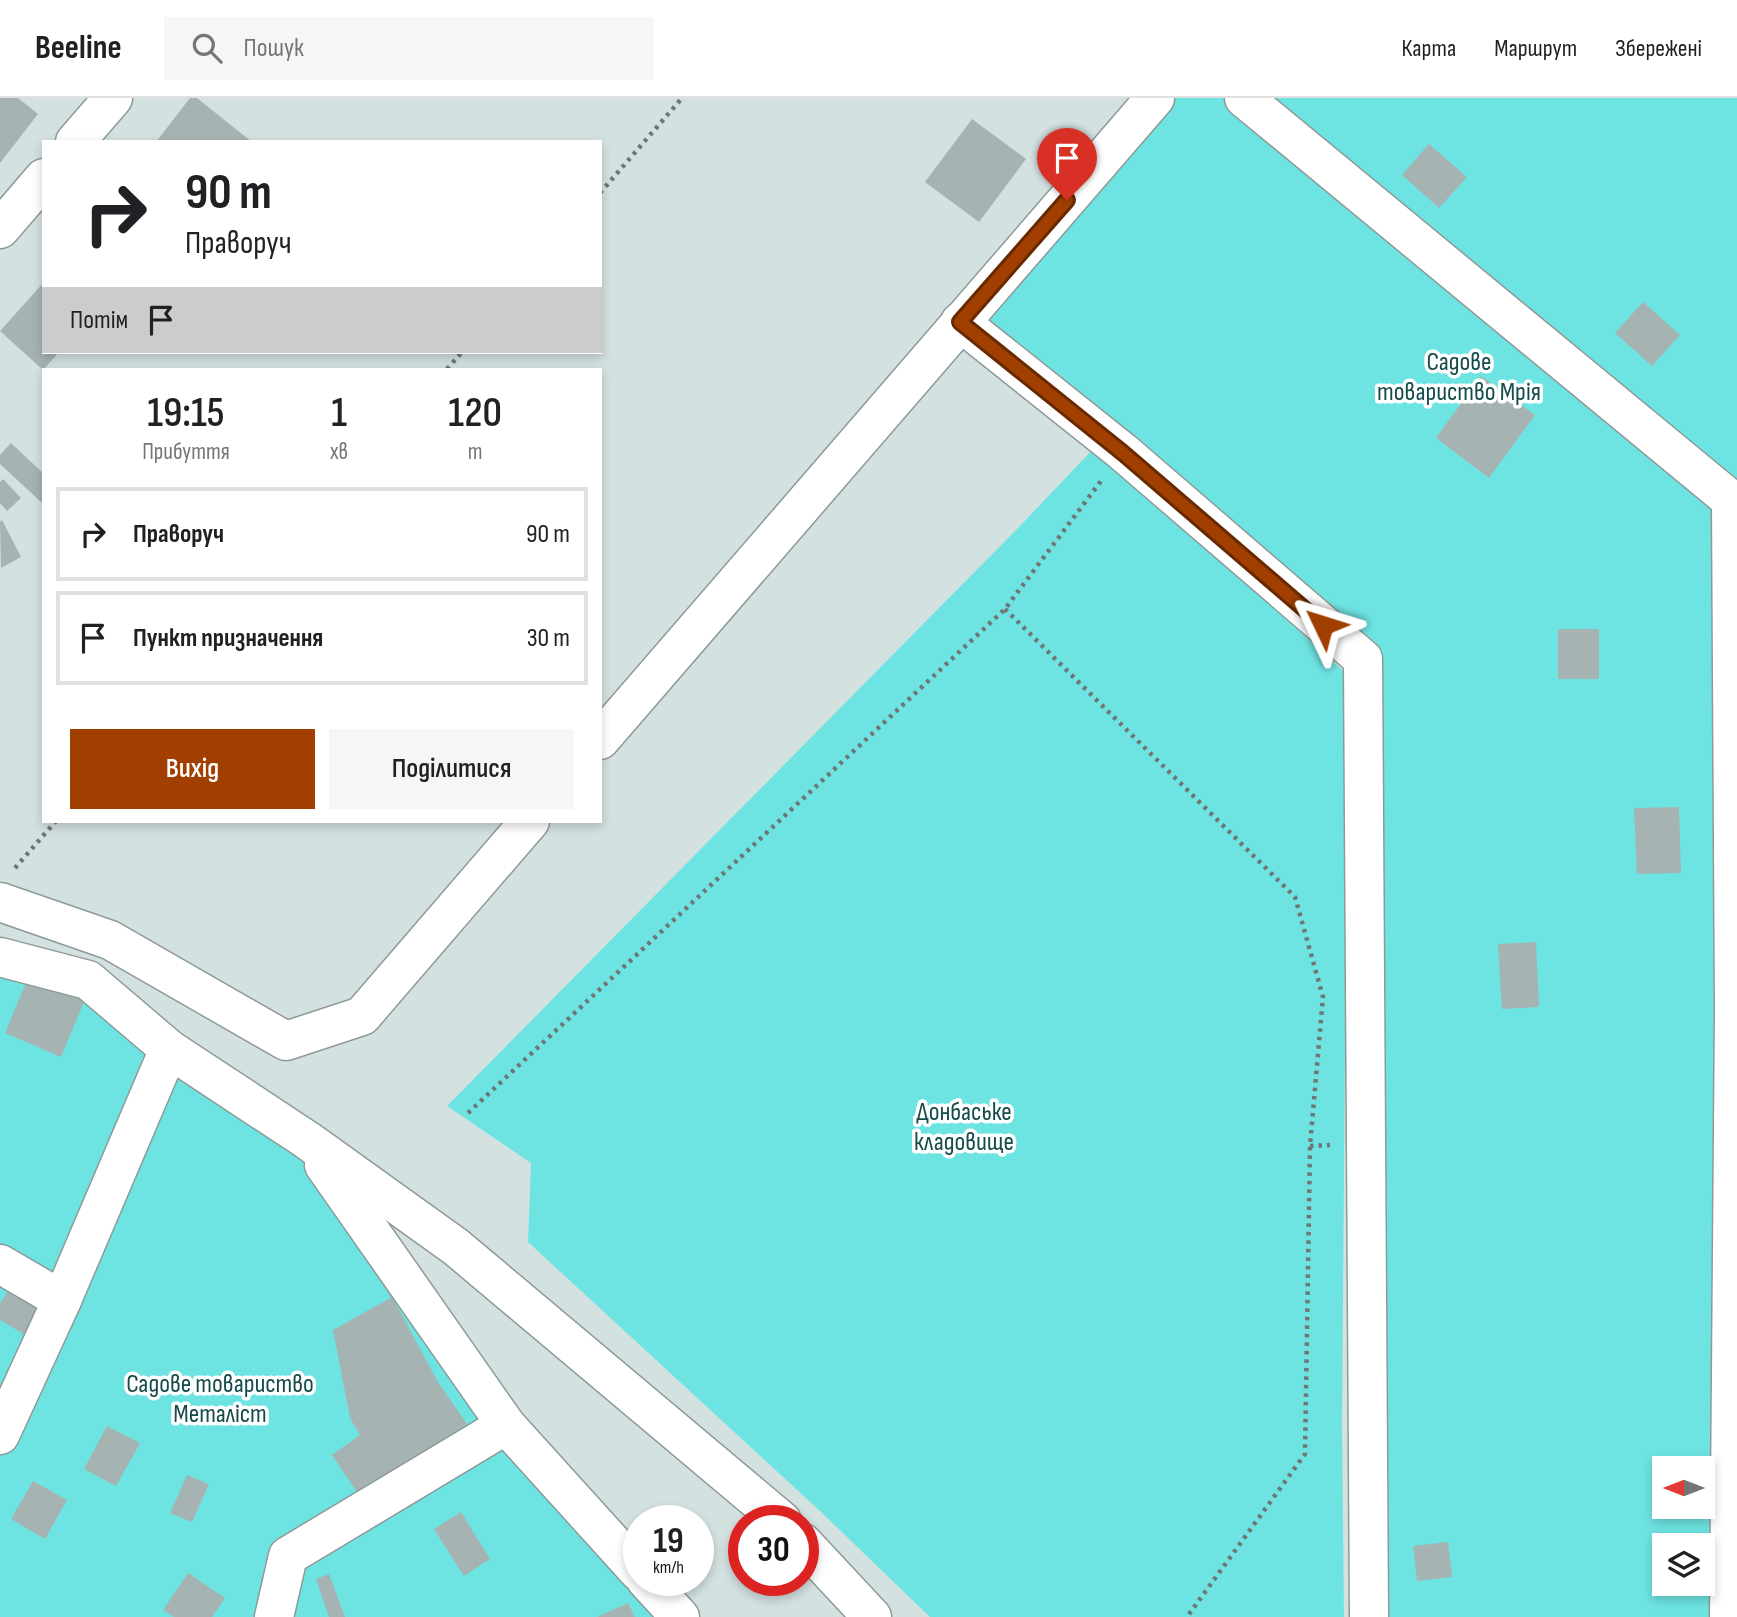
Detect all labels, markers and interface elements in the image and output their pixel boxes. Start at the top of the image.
search box [164,17,654,80]
text: Beeline [35,28,122,68]
icon: search [188,29,226,67]
text: Пошук [244,33,304,64]
text: Карта [1402,34,1456,63]
text: Маршрут [1494,34,1577,63]
text: Збережені [1615,34,1702,63]
pin [1037,128,1097,200]
icon: arrive [1048,139,1086,177]
text: 90 m [185,164,272,223]
icon: right [70,168,161,259]
text: Праворуч [185,224,292,263]
icon: arrive [142,301,180,339]
text: Потім [70,305,128,336]
park label: Садове товариство Мрія [1377,347,1541,408]
text: 19:15 [147,388,225,439]
text: 1 [331,388,347,439]
text: 120 [448,388,502,439]
text: Прибуття [142,438,230,466]
text: хв [330,438,348,466]
text: m [468,438,482,466]
icon: right [74,515,112,553]
text: Праворуч [133,519,224,550]
text: 90 m [526,519,570,550]
position arrow [1286,588,1360,662]
icon: arrive [74,619,112,657]
text: Пункт призначення [133,623,323,654]
text: 30 m [527,623,570,654]
button: Вихід [70,729,315,809]
button: Поділитися [329,729,574,809]
park label: Донбаське кладовище [914,1097,1014,1158]
park label: Садове товариство Металіст [126,1369,314,1430]
north arrow [1652,1456,1715,1519]
map controls [1652,1456,1715,1596]
speed limit sign: 30 [728,1505,819,1596]
text: 19 [653,1520,684,1563]
button: layers [1652,1533,1715,1596]
text: km/h [653,1557,684,1578]

